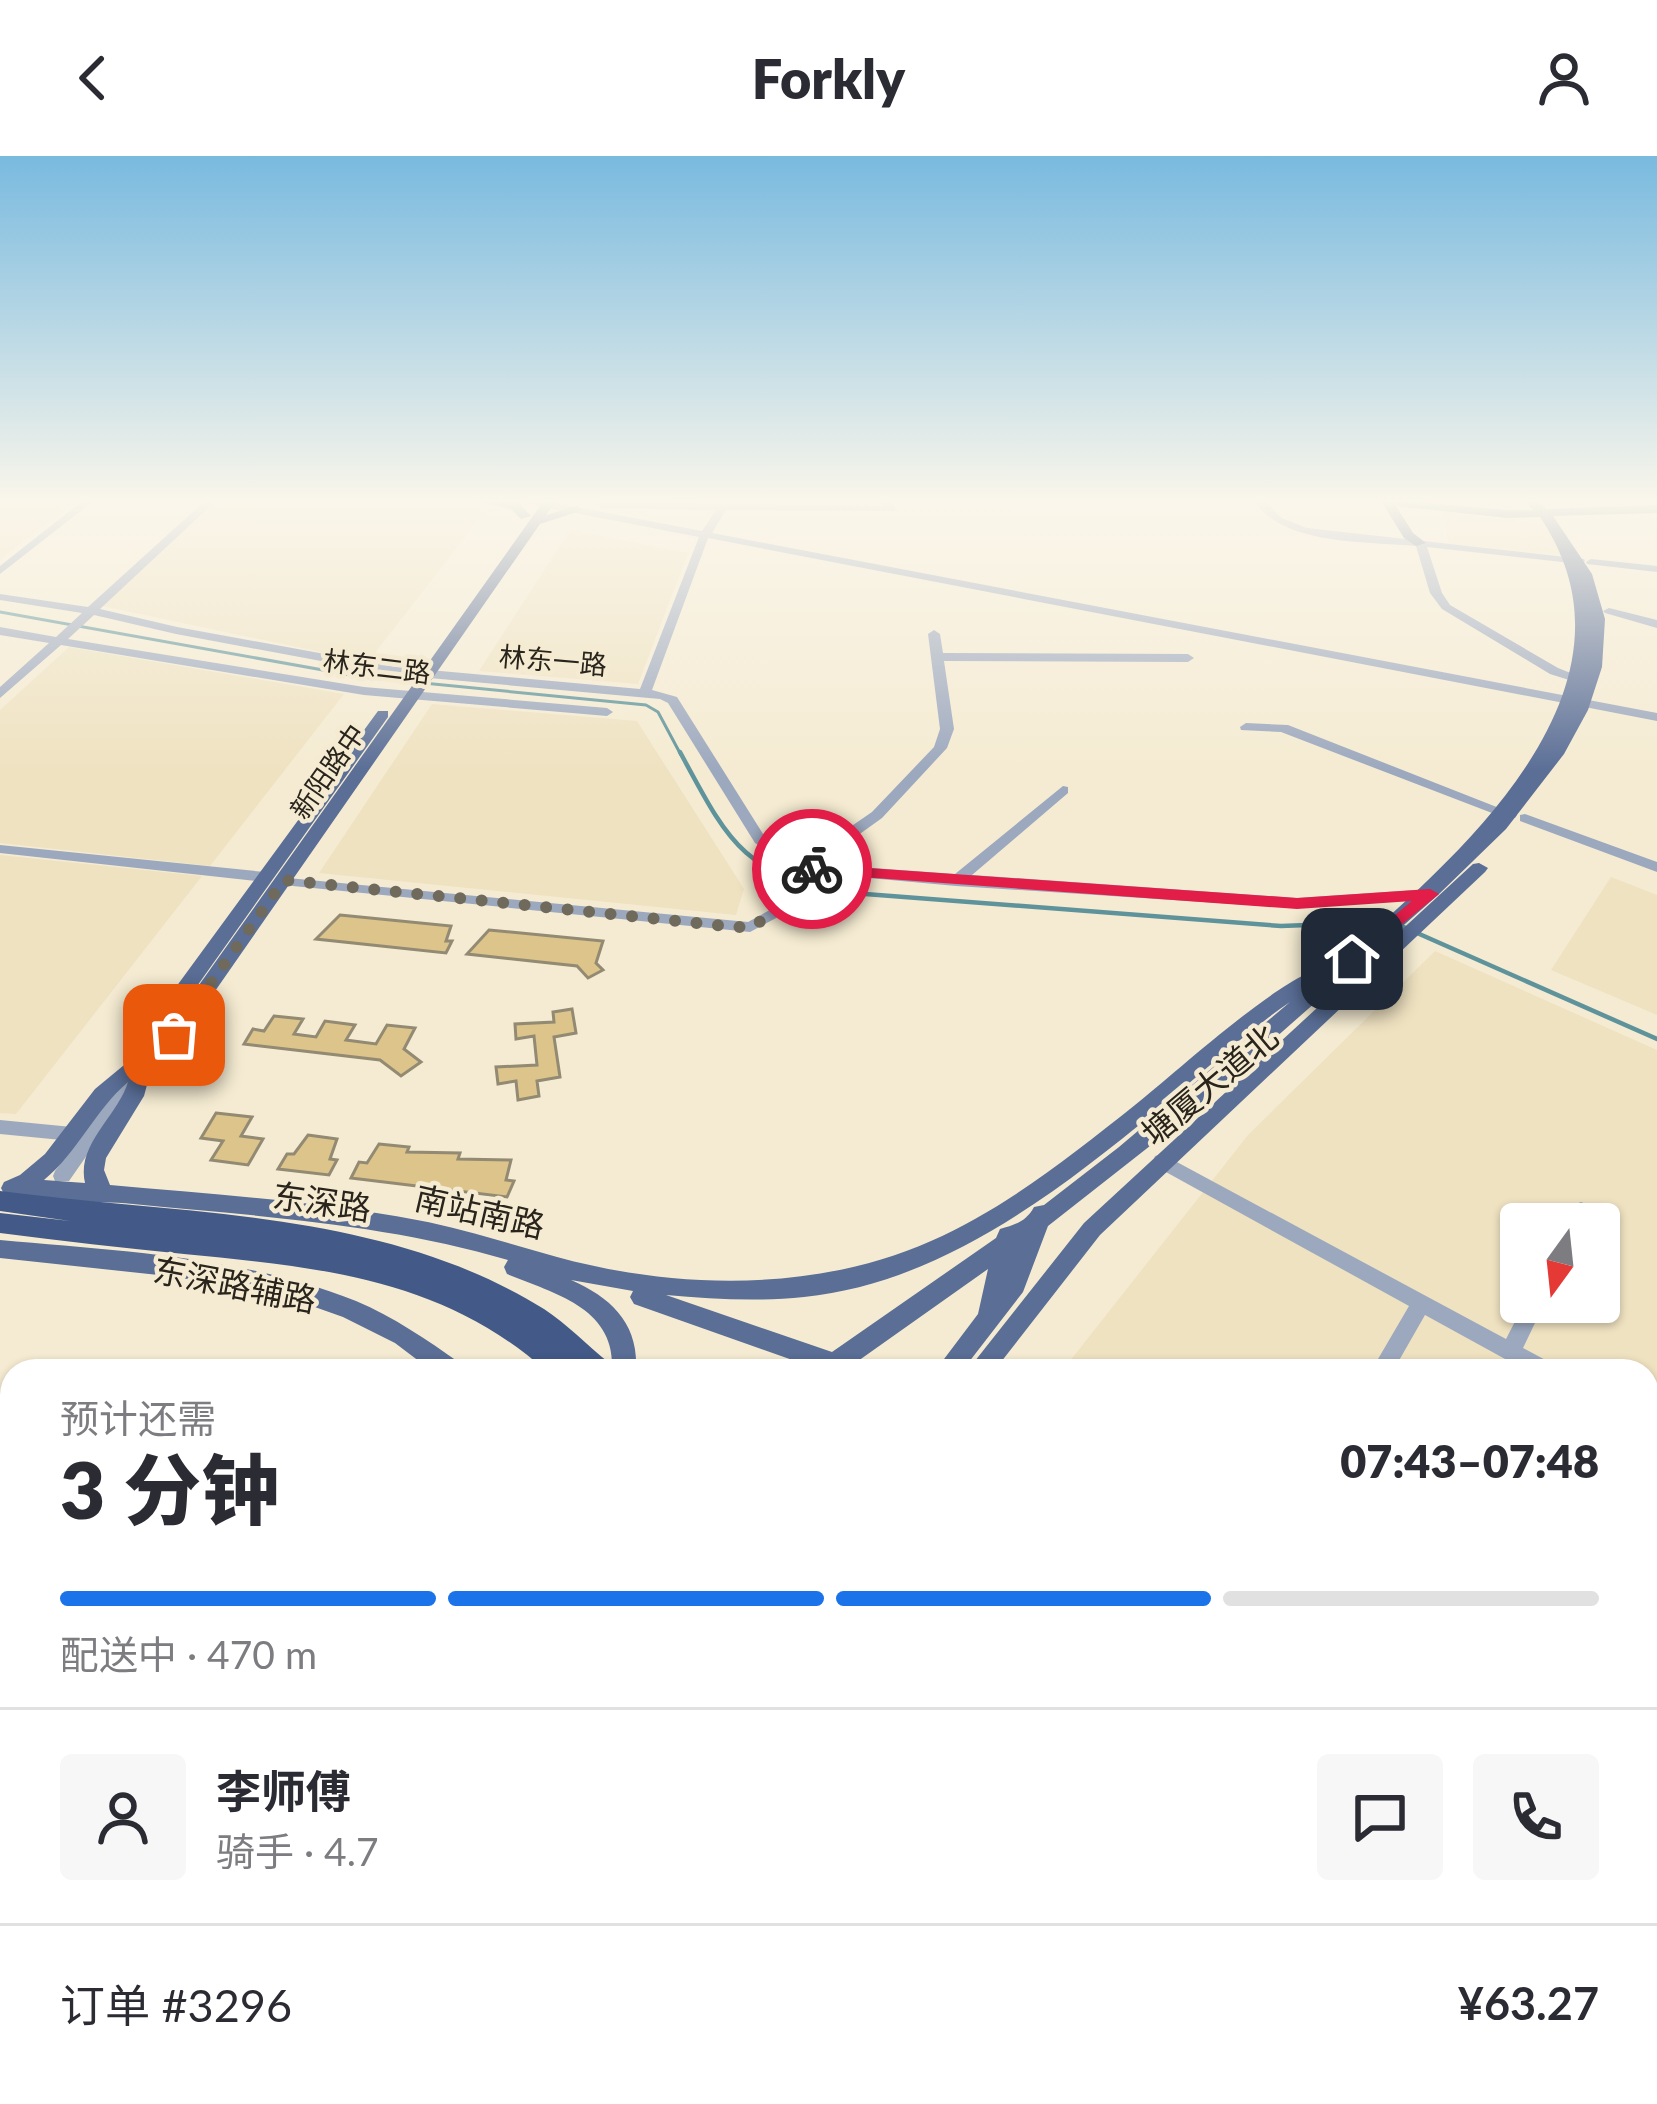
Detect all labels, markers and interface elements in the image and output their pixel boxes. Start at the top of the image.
icon: back [60,45,126,111]
icon: person [1531,45,1597,111]
text: Forkly [752,46,905,111]
street label: 林东一路 [498,639,608,681]
street label: 林东二路 [321,643,433,689]
street label: 新阳路中 [283,717,371,825]
courier [752,809,872,929]
icon: bike [779,836,845,902]
pin [1301,908,1403,1010]
icon: home [1319,926,1385,992]
pin [123,984,225,1086]
icon: bag [141,1002,207,1068]
street label: 塘厦大道北 [1133,1016,1285,1152]
street label: 东深路 [270,1174,374,1228]
street label: 南站南路 [411,1177,549,1245]
north arrow [1500,1203,1620,1323]
map controls [1500,1203,1620,1323]
street label: 东深路辅路 [150,1249,320,1319]
text: 预计还需 [60,1395,216,1441]
text: 07:43–07:48 [1340,1434,1599,1488]
text: 3 分钟 [60,1442,279,1536]
text: 配送中 · 470 m [60,1631,317,1677]
button: person [60,1754,186,1880]
button: chat [1317,1754,1443,1880]
button: phone [1473,1754,1599,1880]
text: 李师傅 [216,1764,351,1818]
text: 骑手 · 4.7 [216,1828,379,1874]
text: ¥63.27 [1458,1976,1599,2030]
text: 订单 #3296 [60,1978,292,2032]

